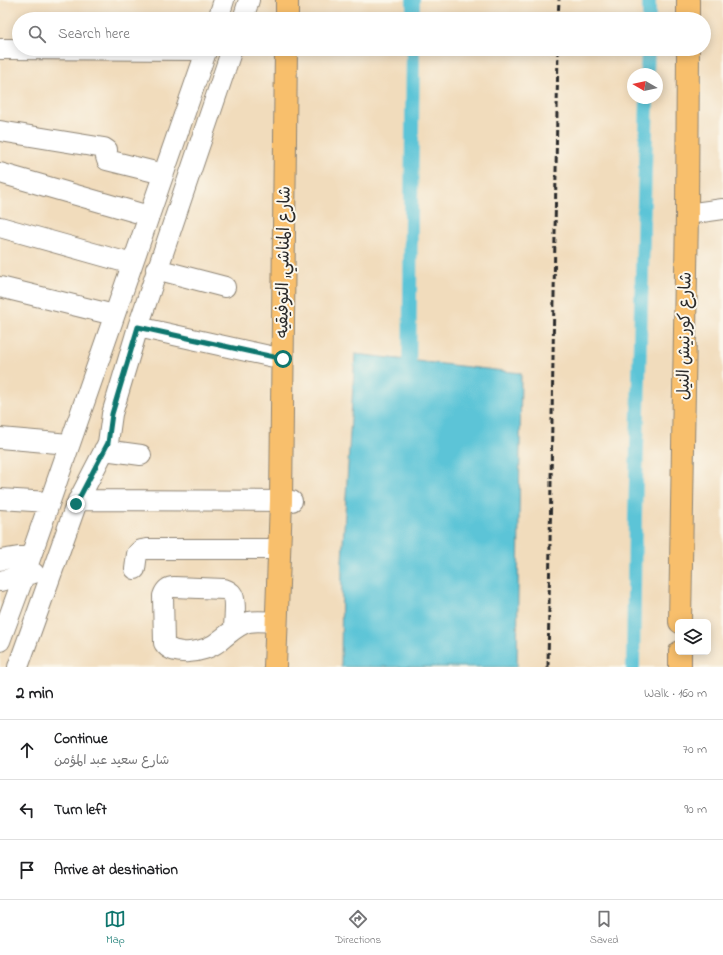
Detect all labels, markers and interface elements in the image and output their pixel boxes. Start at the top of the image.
search box [12,12,711,56]
icon: search [26,23,48,45]
text: Search here [58,23,130,45]
north arrow [627,68,663,104]
street label: شارع المناشي, التوفيقيه [270,186,299,338]
street label: شارع كورنيش النيل [671,272,699,400]
route start [274,350,292,368]
route end [67,495,85,513]
map controls [675,619,711,655]
button: layers [675,619,711,655]
text: 2 min [16,681,53,706]
text: Walk · 160 m [644,684,707,703]
text: Continue [54,728,108,750]
icon: ahead [16,739,38,761]
text: 70 m [683,740,707,759]
text: شارع سعيد عبد المؤمن [54,751,169,770]
icon: left [16,799,38,821]
text: Turn left [54,799,107,821]
text: 90 m [684,800,707,819]
icon: arrive [16,859,38,881]
text: Arrive at destination [54,859,178,881]
tab: Map [104,908,126,948]
tab: Directions [335,908,381,948]
tab: Saved [590,908,619,948]

